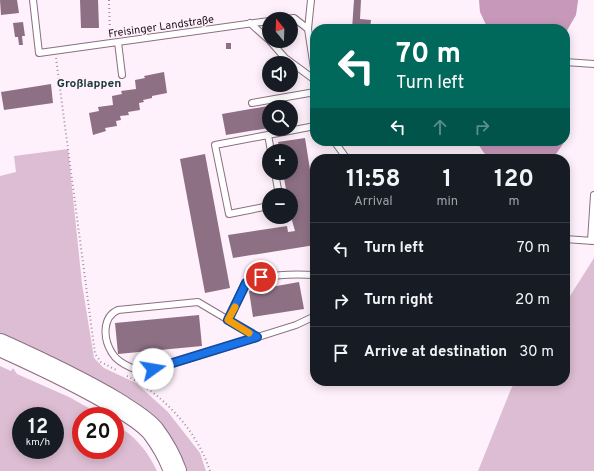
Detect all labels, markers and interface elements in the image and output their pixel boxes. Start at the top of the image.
north arrow [262,12,298,48]
map controls [262,12,298,224]
street label: Freisinger Landstraße [107,13,215,41]
text: 70 m [396,37,461,73]
icon: left [330,40,382,92]
button: sound [262,56,298,92]
text: Turn left [396,72,464,95]
district label: Großlappen [57,76,121,92]
button: search [262,100,298,136]
icon: left [387,116,409,138]
icon: ahead [429,116,451,138]
icon: right [471,116,493,138]
button: + [262,144,298,180]
text: 11:58 [346,165,401,195]
text: 1 [443,165,452,195]
text: 120 [494,165,534,195]
button: − [262,188,298,224]
text: Arrival [354,194,393,210]
text: min [437,194,458,210]
text: m [509,194,520,210]
icon: left [330,238,352,260]
text: Turn left [364,239,424,258]
text: 70 m [517,239,550,258]
pin [244,260,278,294]
icon: arrive [250,266,272,288]
icon: right [330,290,352,312]
text: Turn right [364,291,433,310]
text: 20 m [515,291,550,310]
icon: arrive [330,342,352,364]
text: Arrive at destination [364,343,507,362]
text: 30 m [519,343,554,362]
position arrow [132,348,174,390]
speed limit sign: 20 [72,407,124,459]
text: 12 [28,415,48,441]
text: km/h [26,436,50,449]

